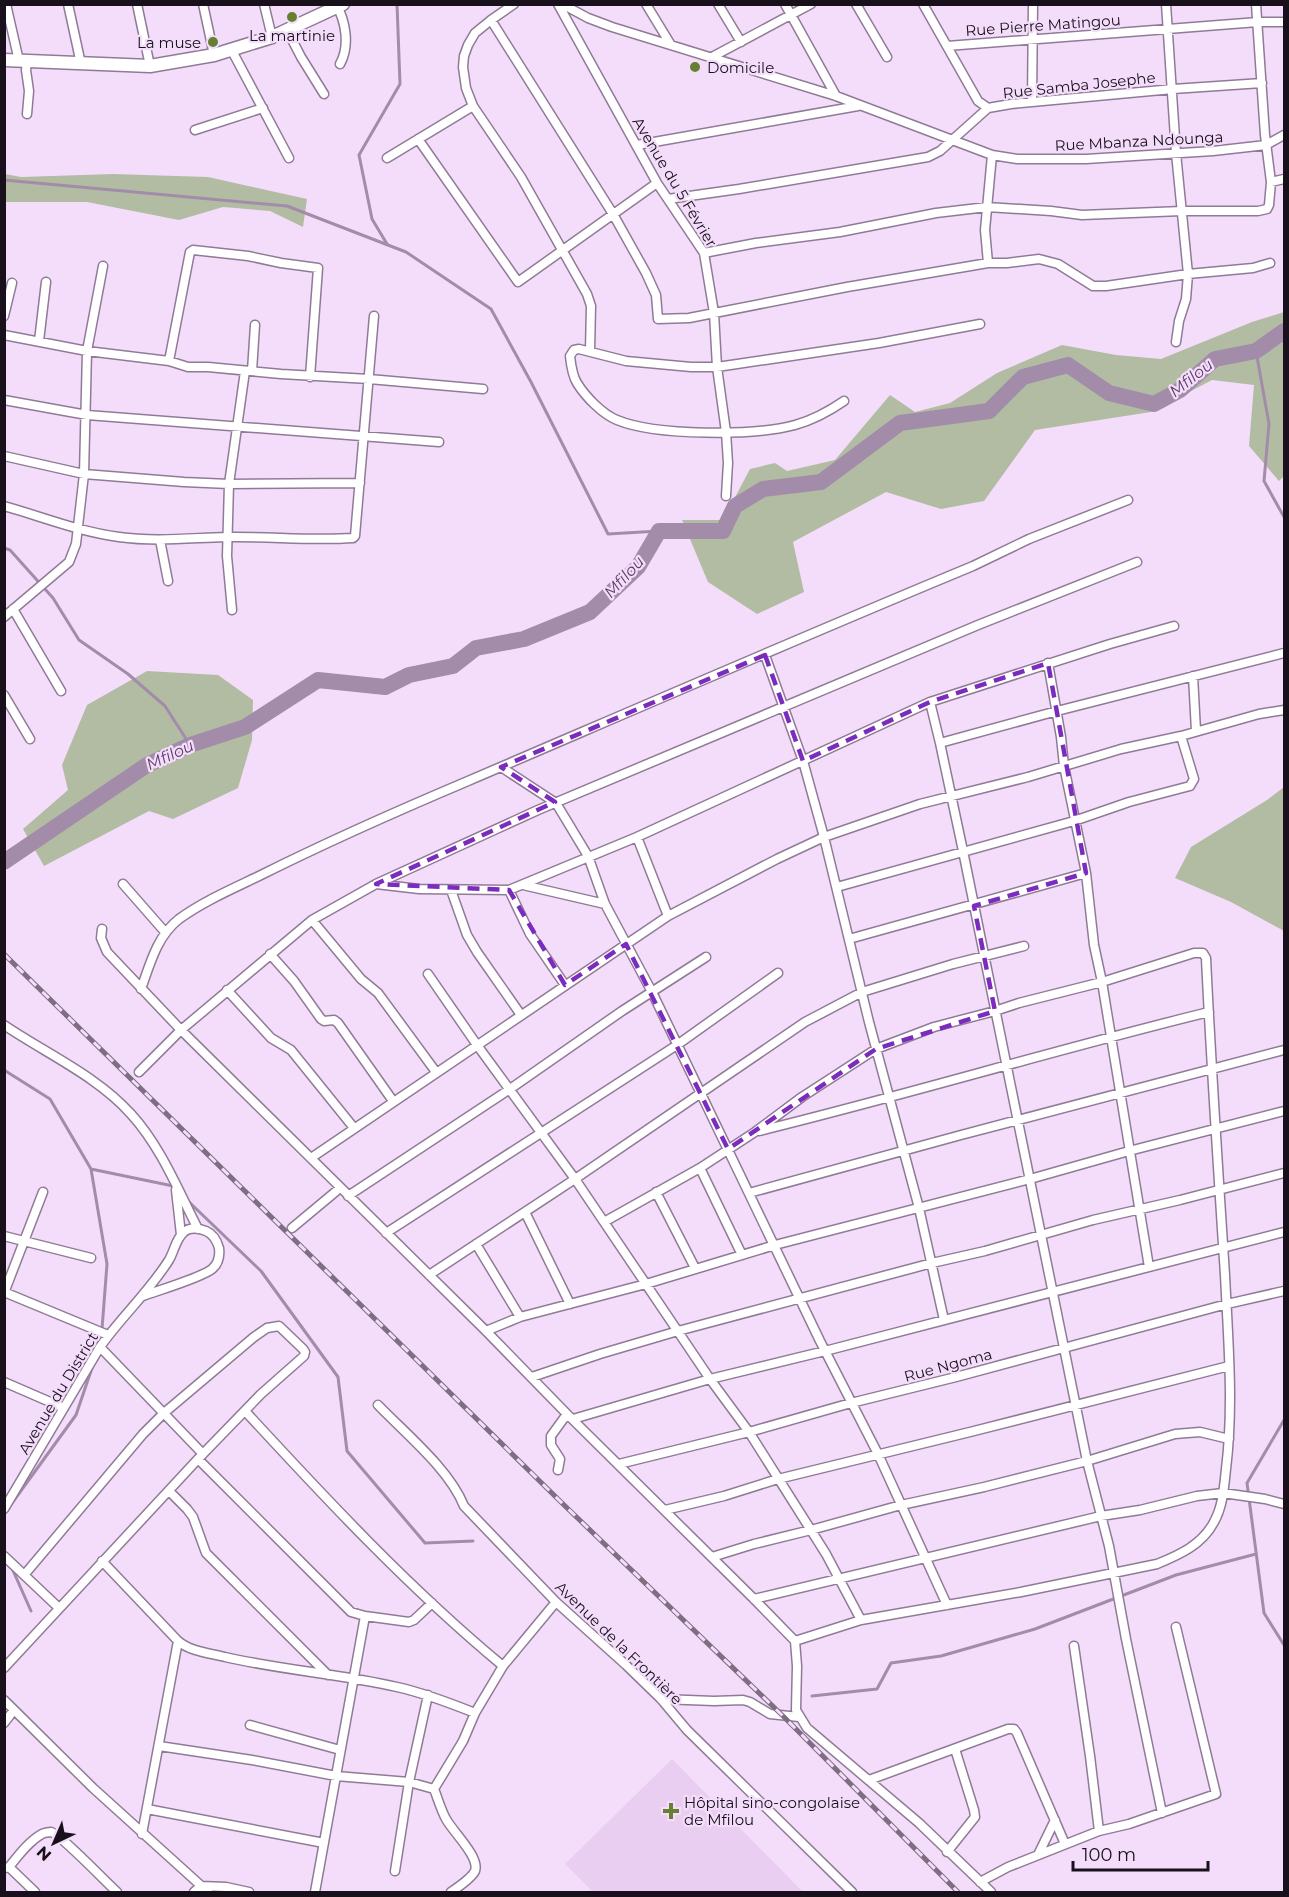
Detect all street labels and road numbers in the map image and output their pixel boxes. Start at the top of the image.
street label: Rue Pierre Matingou [965,10,1121,40]
street label: Rue Samba Josephe [1002,68,1156,102]
street label: Avenue du 5 Février [629,113,721,251]
street label: Rue Mbanza Ndounga [1054,127,1224,155]
street label: Avenue du District [14,1328,102,1458]
street label: Rue Ngoma [902,1344,994,1386]
street label: Avenue de la Frontière [552,1577,686,1709]

